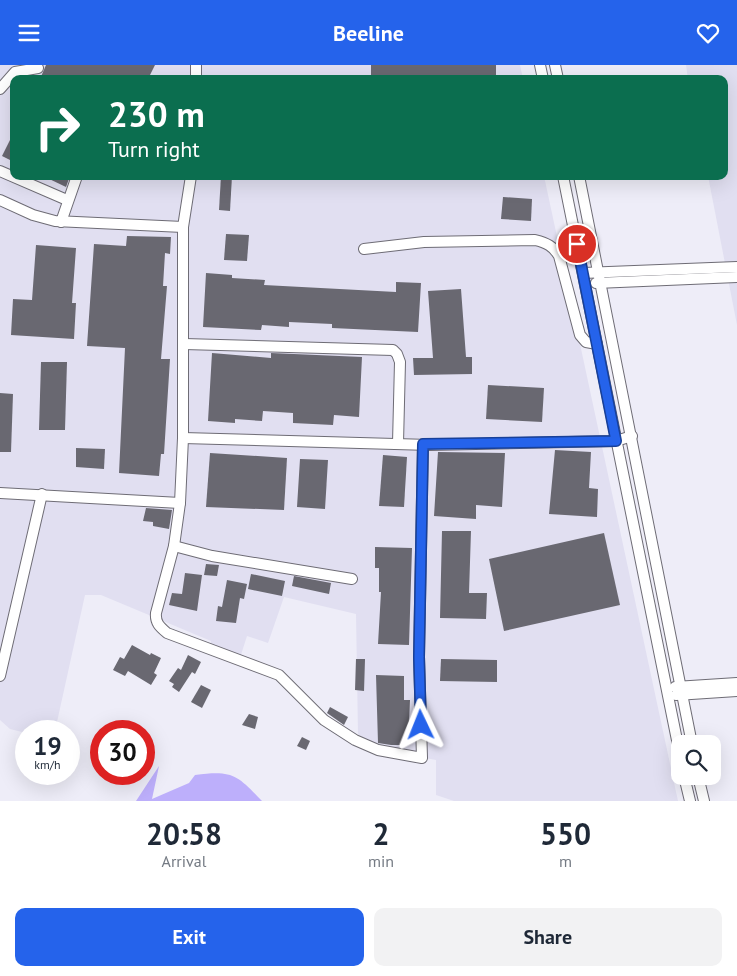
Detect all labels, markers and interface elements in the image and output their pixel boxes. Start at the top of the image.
icon: menu [15,19,43,47]
text: Beeline [333,19,404,47]
icon: heart [694,19,722,47]
text: 230 m [108,91,205,137]
icon: right [25,95,90,160]
text: Turn right [108,135,200,163]
pin [556,223,598,265]
icon: arrive [563,230,591,258]
position arrow [394,698,446,750]
speed limit sign: 30 [90,720,155,785]
text: 19 [33,730,62,762]
map controls [671,735,721,785]
button: search [671,735,721,785]
text: km/h [34,757,61,772]
text: 20:58 [146,814,222,853]
text: 2 [373,814,390,853]
text: 550 [540,814,591,853]
text: Arrival [162,851,206,871]
text: min [368,851,394,871]
text: m [559,851,572,871]
button: Exit [15,908,364,966]
button: Share [374,908,722,966]

